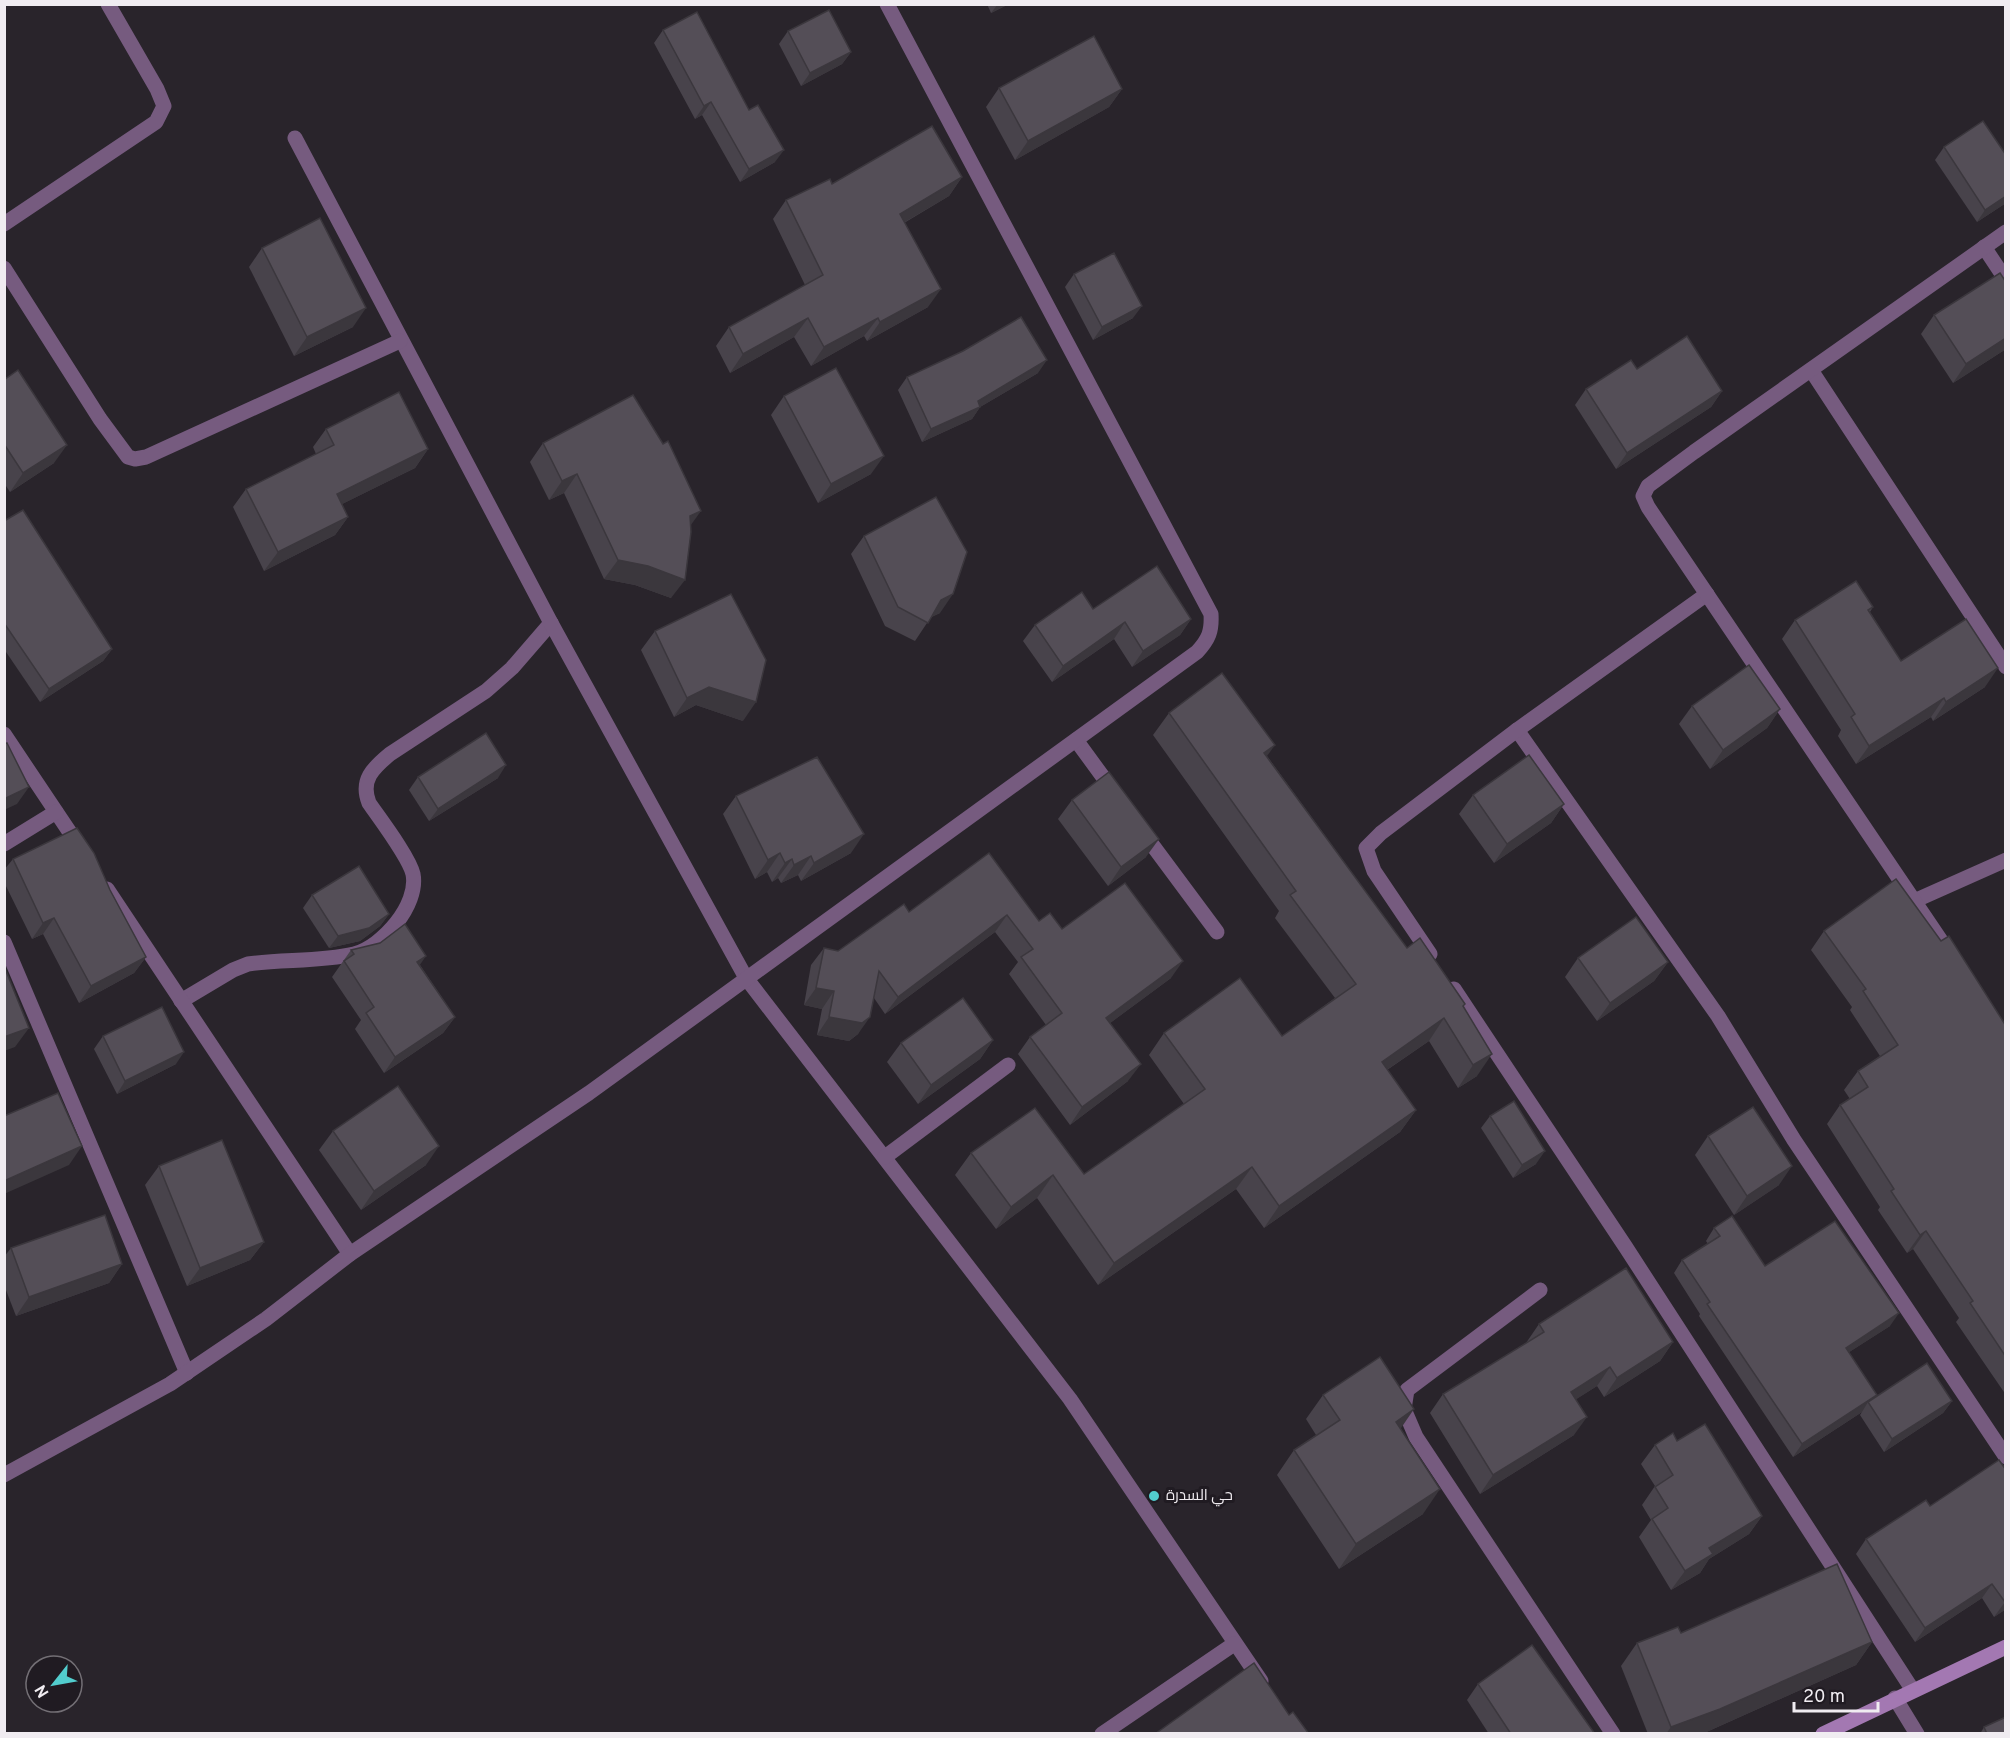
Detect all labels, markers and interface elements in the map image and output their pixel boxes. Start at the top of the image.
place label: حي السدرة [1166,1487,1233,1507]
marker: حي السدرة [1147,1489,1161,1503]
north arrow [24,1654,84,1714]
scale bar [1794,1675,1878,1713]
text: N [31,1681,54,1701]
text: 20 m [1803,1686,1845,1709]

